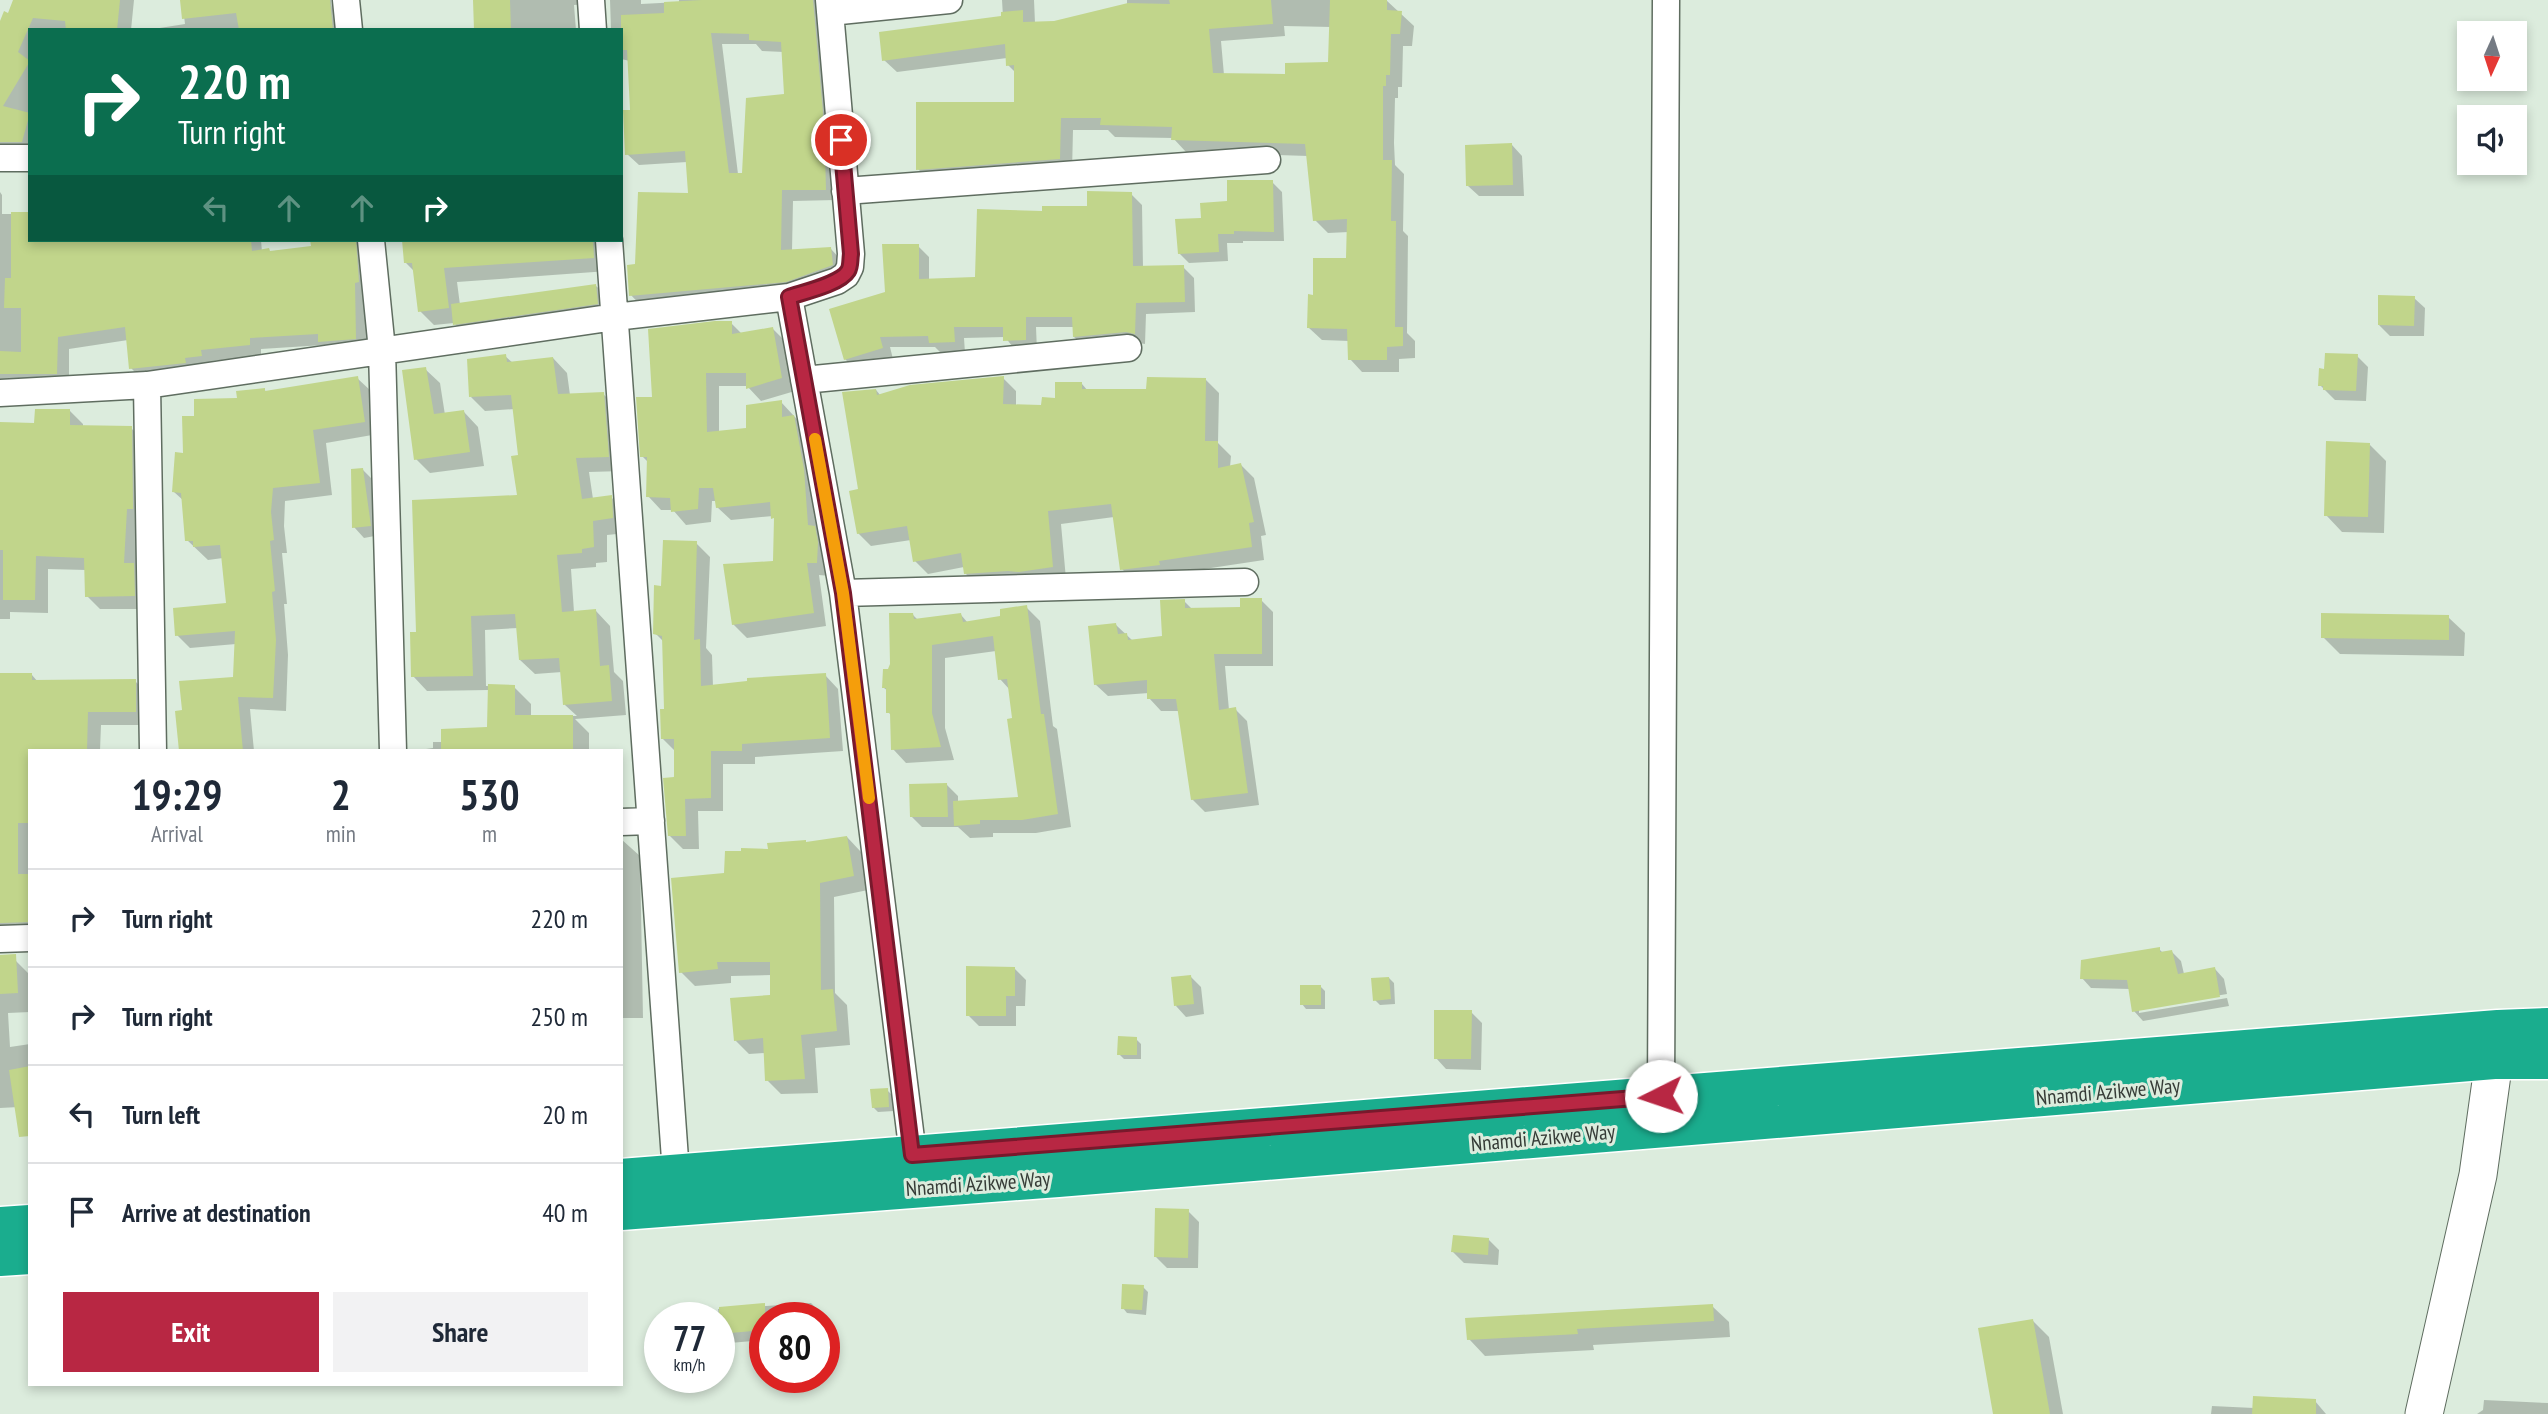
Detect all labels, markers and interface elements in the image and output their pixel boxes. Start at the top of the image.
north arrow [2457,21,2527,91]
map controls [2457,21,2527,175]
text: 220 m [178,49,291,113]
icon: right [63,56,154,147]
button: sound [2457,105,2527,175]
pin [811,110,871,170]
text: Turn right [178,111,286,153]
icon: arrive [822,121,860,159]
icon: left [197,189,235,227]
icon: ahead [270,189,308,227]
icon: ahead [343,189,381,227]
icon: right [416,189,454,227]
text: 19:29 [131,767,222,822]
text: 2 [331,767,351,822]
text: 530 [459,767,520,822]
text: Arrival [151,819,203,848]
text: min [326,819,356,848]
text: m [482,819,497,848]
icon: right [63,899,101,937]
text: Turn right [122,902,213,935]
text: 220 m [530,902,588,935]
icon: right [63,997,101,1035]
text: Turn right [122,1000,213,1033]
text: 250 m [530,1000,588,1033]
position arrow [1624,1059,1698,1133]
street label: Nnamdi Azikwe Way [2035,1072,2181,1111]
icon: left [63,1095,101,1133]
text: Turn left [122,1098,200,1131]
text: 20 m [542,1098,588,1131]
street label: Nnamdi Azikwe Way [1470,1118,1616,1157]
street label: Nnamdi Azikwe Way [905,1165,1051,1202]
icon: arrive [63,1193,101,1231]
text: Arrive at destination [122,1196,311,1229]
text: 40 m [542,1196,588,1229]
button: Exit [63,1292,319,1372]
button: Share [333,1292,588,1372]
speed limit sign: 80 [749,1302,840,1393]
text: 77 [673,1315,706,1361]
text: km/h [674,1353,705,1376]

